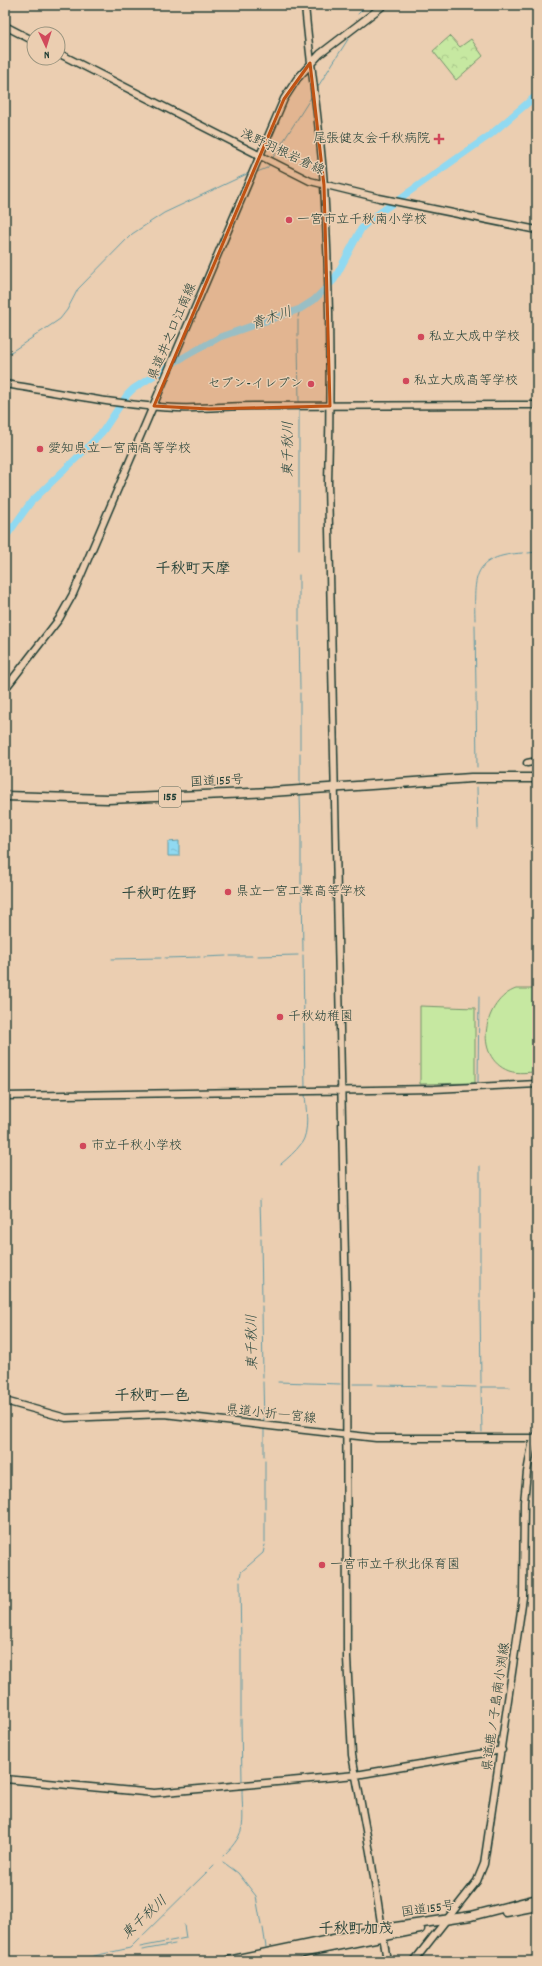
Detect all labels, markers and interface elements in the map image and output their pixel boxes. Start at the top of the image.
north arrow [26,26,66,66]
text: N [43,46,50,62]
street label: 浅野羽根岩倉線 [237,125,328,181]
place label: 尾張健友会千秋病院 [313,130,430,149]
marker: 尾張健友会千秋病院 [433,133,445,145]
place label: 一宮市立千秋南小学校 [297,211,427,230]
marker: 一宮市立千秋南小学校 [284,215,294,225]
street label: 県道井之口江南線 [144,280,202,384]
water label: 青木川 [249,303,295,335]
place label: 私立大成中学校 [429,328,520,347]
marker: 私立大成中学校 [416,332,426,342]
place label: 私立大成高等学校 [414,372,518,391]
place label: セブン-イレブン [208,375,303,394]
marker: 私立大成高等学校 [401,376,411,386]
marker: セブン-イレブン [306,379,316,389]
water label: 東千秋川 [279,421,299,477]
place label: 愛知県立一宮南高等学校 [48,440,191,459]
marker: 愛知県立一宮南高等学校 [35,444,45,454]
district label: 千秋町天摩 [155,559,231,581]
street label: 国道155号 [190,771,244,793]
road number: 155 [159,787,181,807]
place label: 県立一宮工業高等学校 [236,883,366,902]
district label: 千秋町佐野 [121,884,197,906]
marker: 県立一宮工業高等学校 [223,887,233,897]
place label: 千秋幼稚園 [288,1008,353,1027]
marker: 千秋幼稚園 [275,1012,285,1022]
place label: 市立千秋小学校 [91,1137,182,1156]
marker: 市立千秋小学校 [78,1141,88,1151]
water label: 東千秋川 [243,1314,263,1370]
district label: 千秋町一色 [114,1386,190,1408]
street label: 県道小折一宮線 [225,1401,318,1429]
place label: 一宮市立千秋北保育園 [330,1556,460,1575]
marker: 一宮市立千秋北保育園 [317,1560,327,1570]
street label: 県道鹿ノ子島南小渕線 [479,1640,516,1773]
water label: 東千秋川 [118,1892,172,1944]
street label: 国道155号 [400,1897,456,1923]
district label: 千秋町加茂 [318,1919,394,1941]

